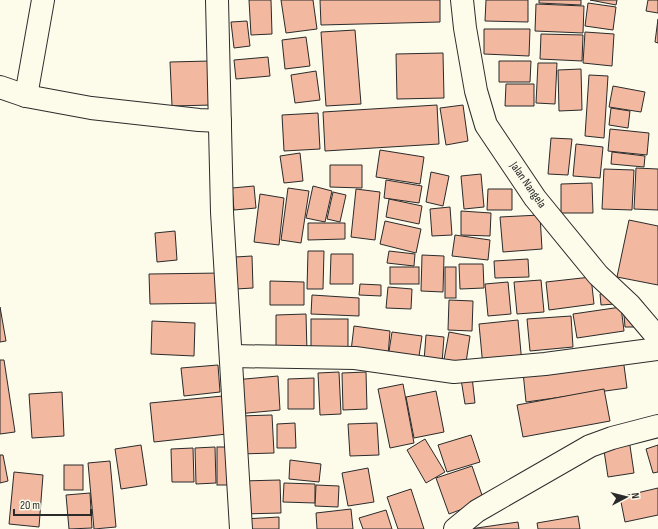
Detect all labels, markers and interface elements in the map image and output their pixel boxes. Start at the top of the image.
street label: Jalan Nangela [506,158,550,211]
north arrow [606,477,646,517]
scale bar [14,491,91,517]
text: N [629,492,642,500]
text: 20 m [20,498,40,513]

